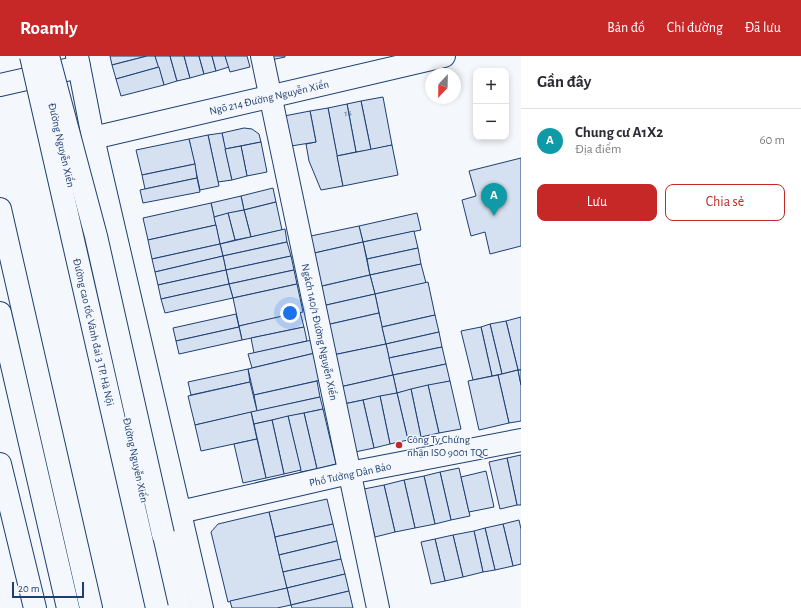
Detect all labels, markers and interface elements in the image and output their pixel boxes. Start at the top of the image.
text: Roamly [20,19,78,38]
text: Bản đồ [607,21,645,35]
text: Chỉ đường [667,21,723,35]
text: Đã lưu [745,21,781,35]
north arrow [425,68,461,104]
map controls [473,68,509,140]
button: + [473,68,509,104]
text: Gần đây [537,73,591,90]
street label: Ngõ 214 Đường Nguyễn Xiển [208,78,330,117]
street label: Đường Nguyễn Xiển [46,102,77,189]
button: − [473,104,509,140]
house number: 16 [344,109,352,118]
text: Chung cư A1X2 [575,125,663,140]
text: A [546,134,554,147]
text: 60 m [759,134,785,147]
text: Địa điểm [575,143,621,156]
pin: A [481,183,507,216]
button: Lưu [537,184,657,221]
button: Chia sẻ [665,184,785,221]
street label: Đường cao tốc Vành đai 3 TP. Hà Nội [71,257,116,407]
street label: Ngách 140/1 Đường Nguyễn Xiển [300,263,339,401]
your location [280,303,300,323]
street label: Đường Nguyễn Xiển [121,417,150,504]
place label: Công Ty Chứng nhận ISO 9001 TQC [407,434,488,458]
marker: Công Ty Chứng nhận ISO 9001 TQC [394,440,404,450]
street label: Phố Tưởng Dân Bảo [308,460,392,489]
scale bar [12,580,84,599]
text: 20 m [18,583,39,594]

